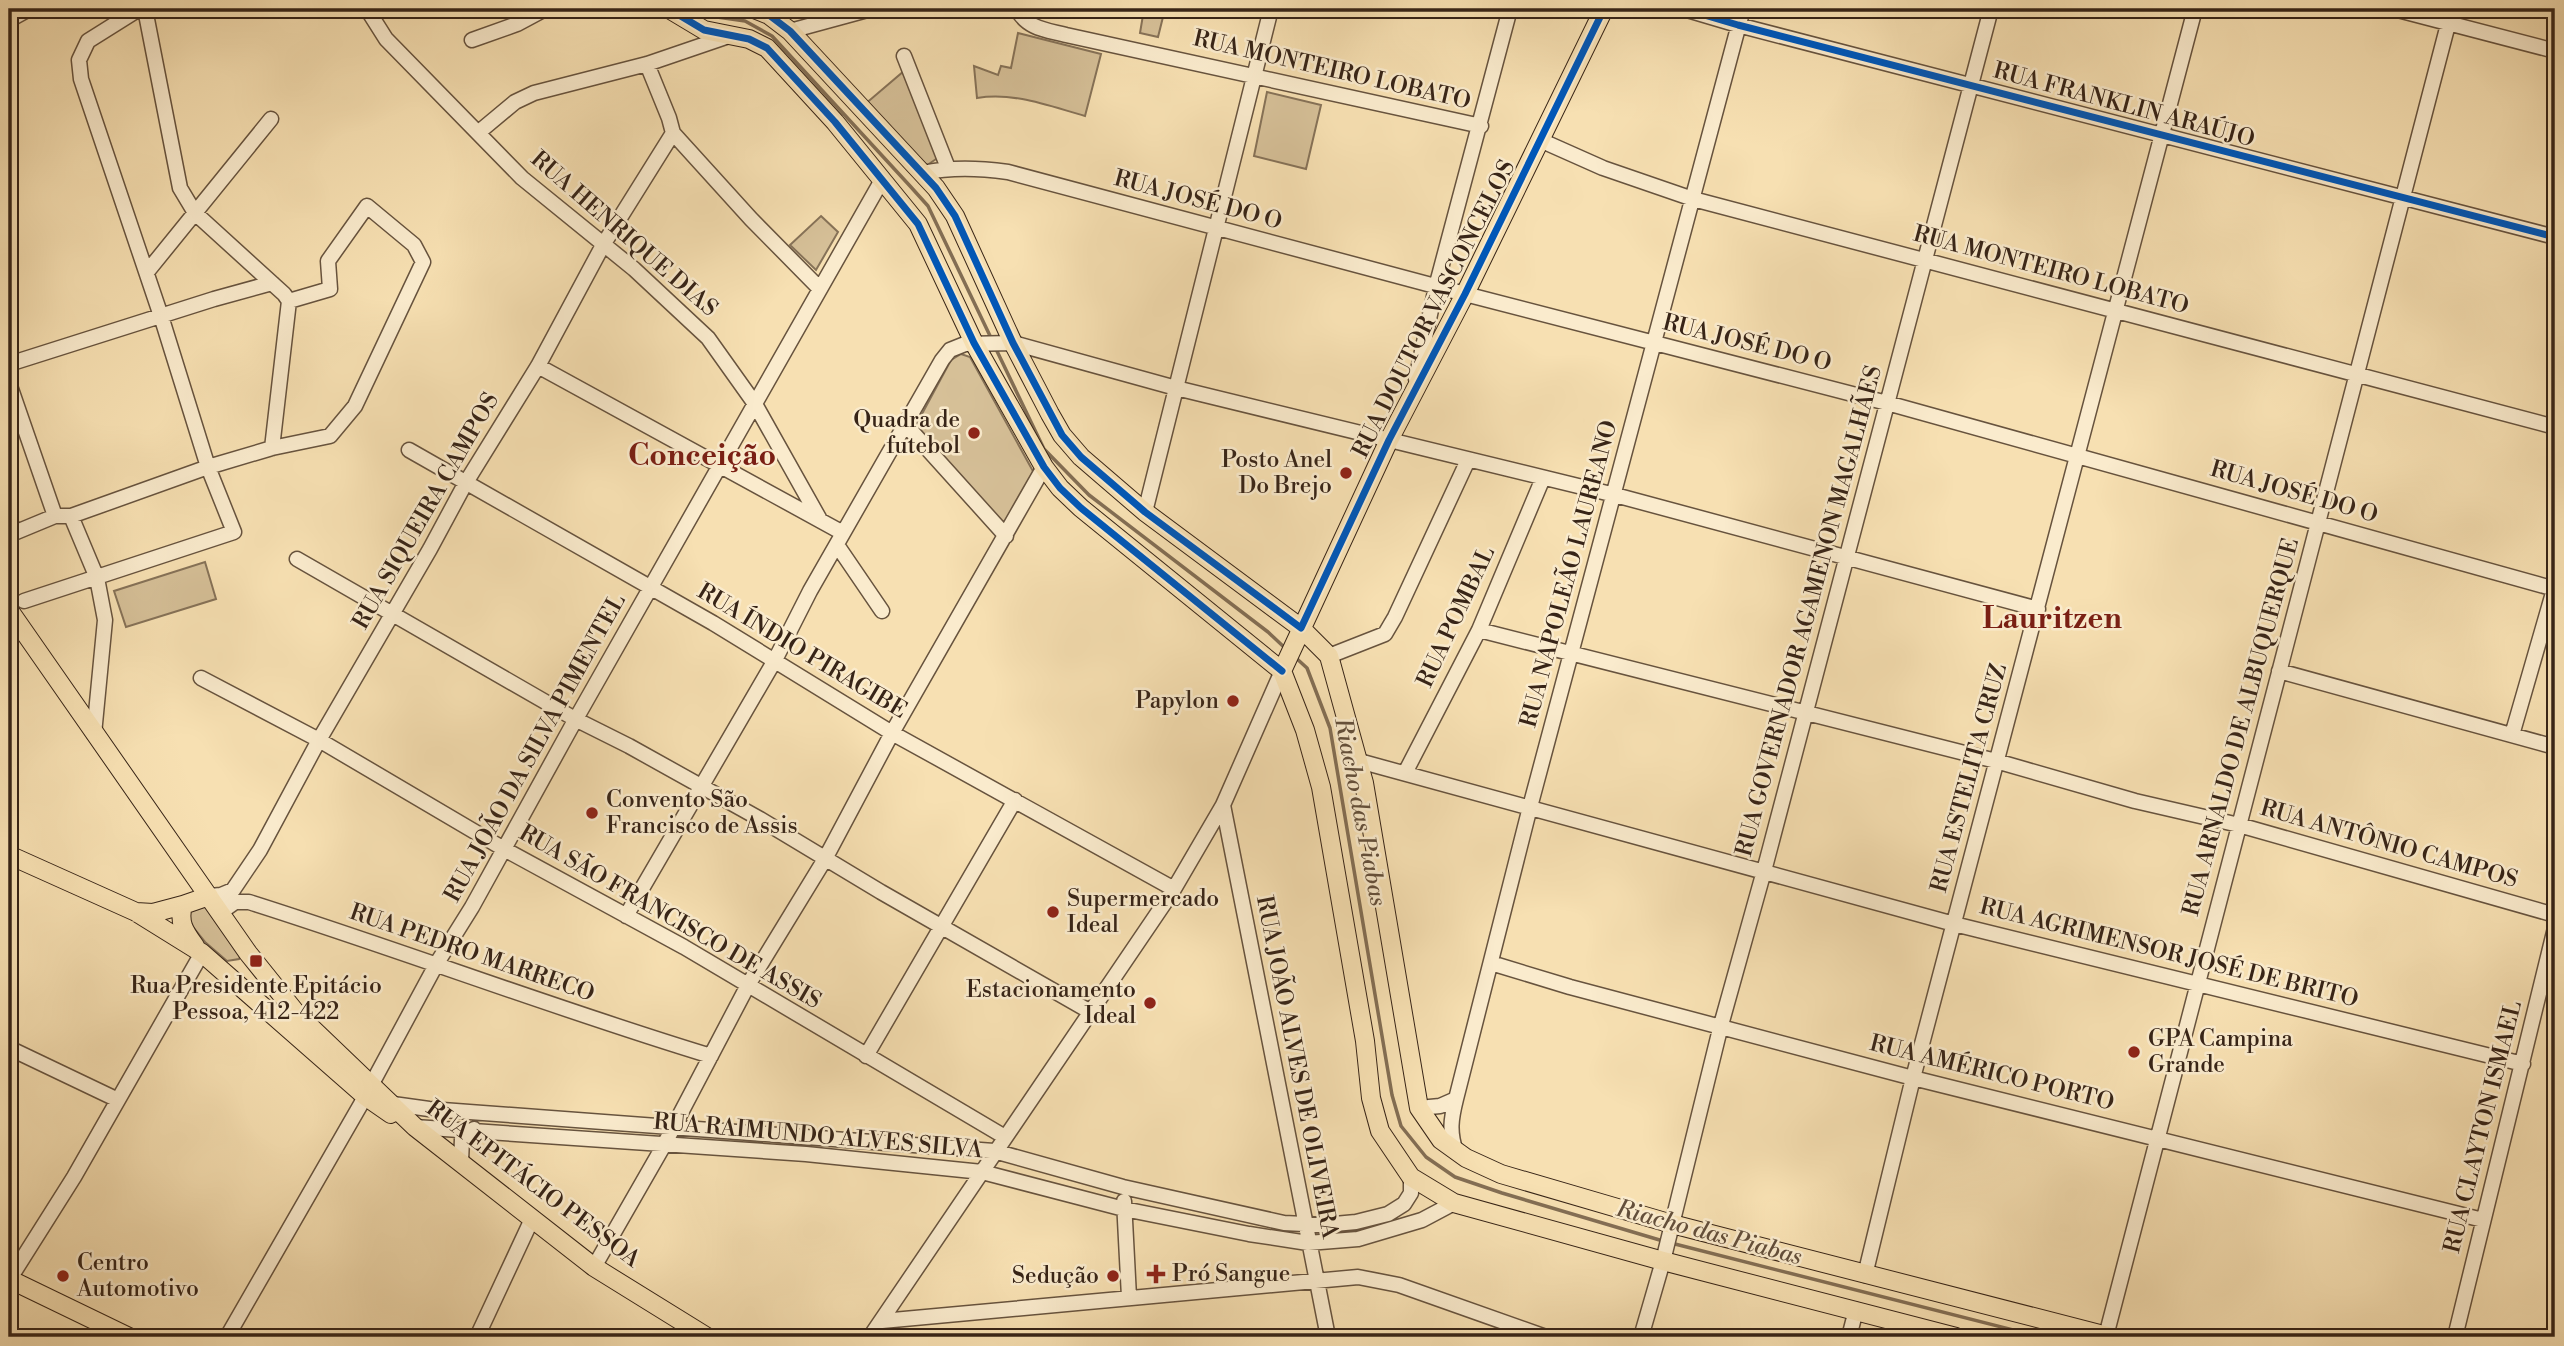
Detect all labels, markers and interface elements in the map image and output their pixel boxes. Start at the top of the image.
street label: RUA MONTEIRO LOBATO [1190,24,1474,116]
street label: RUA FRANKLIN ARAÚJO [1990,54,2259,153]
street label: RUA HENRIQUE DIAS [525,145,723,323]
street label: RUA DOUTOR VASCONCELOS [1347,155,1521,463]
street label: RUA JOSÉ DO O [1111,162,1286,236]
street label: RUA MONTEIRO LOBATO [1910,220,2192,320]
street label: RUA JOSÉ DO O [1660,307,1835,378]
street label: RUA GOVERNADOR AGAMENON MAGALHÃES [1728,362,1888,860]
street label: RUA SIQUEIRA CAMPOS [347,388,505,634]
place label: Quadra de futebol [853,406,960,460]
street label: RUA NAPOLEÃO LAUREANO [1513,417,1624,731]
marker: Quadra de futebol [966,425,982,441]
district label: Conceição [628,437,776,475]
place label: Posto Anel Do Brejo [1221,446,1332,500]
street label: RUA JOSÉ DO O [2207,453,2382,529]
marker: Posto Anel Do Brejo [1338,465,1354,481]
street label: RUA ARNALDO DE ALBUQUERQUE [2177,535,2305,919]
street label: RUA POMBAL [1411,542,1501,692]
street label: RUA ÍNDIO PIRAGIBE [692,576,913,725]
street label: RUA JOÃO DA SILVA PIMENTEL [437,588,632,907]
district label: Lauritzen [1982,600,2122,638]
street label: RUA ESTELITA CRUZ [1925,661,2013,895]
place label: Papylon [1135,687,1219,715]
marker: Papylon [1225,693,1241,709]
water label: Riacho das Piabas [1327,714,1393,909]
place label: Convento São Francisco de Assis [606,786,798,840]
street label: RUA ANTÔNIO CAMPOS [2257,791,2522,894]
marker: Convento São Francisco de Assis [584,805,600,821]
street label: RUA SÃO FRANCISCO DE ASSIS [514,817,827,1015]
place label: Supermercado Ideal [1067,885,1219,939]
street label: RUA AGRIMENSOR JOSÉ DE BRITO [1977,890,2362,1014]
street label: RUA JOÃO ALVES DE OLIVEIRA [1250,893,1346,1242]
street label: RUA PEDRO MARRECO [346,898,598,1008]
marker: Supermercado Ideal [1045,904,1061,920]
marker: Rua Presidente Epitácio Pessoa, 412-422 [248,953,264,969]
place label: Rua Presidente Epitácio Pessoa, 412-422 [130,972,382,1026]
place label: Estacionamento Ideal [966,976,1136,1030]
marker: Estacionamento Ideal [1142,995,1158,1011]
street label: RUA CLAYTON ISMAEL [2438,998,2528,1256]
place label: GPA Campina Grande [2148,1025,2293,1079]
street label: RUA AMÉRICO PORTO [1867,1027,2118,1117]
marker: GPA Campina Grande [2126,1044,2142,1060]
street label: RUA EPITÁCIO PESSOA [420,1093,648,1274]
street label: RUA RAIMUNDO ALVES SILVA [652,1108,985,1164]
water label: Riacho das Piabas [1612,1194,1805,1272]
place label: Centro Automotivo [76,1249,199,1303]
place label: Pró Sangue [1172,1260,1290,1288]
place label: Sedução [1012,1262,1099,1290]
marker: Pró Sangue [1146,1264,1166,1284]
marker: Centro Automotivo [55,1268,71,1284]
marker: Sedução [1105,1268,1121,1284]

